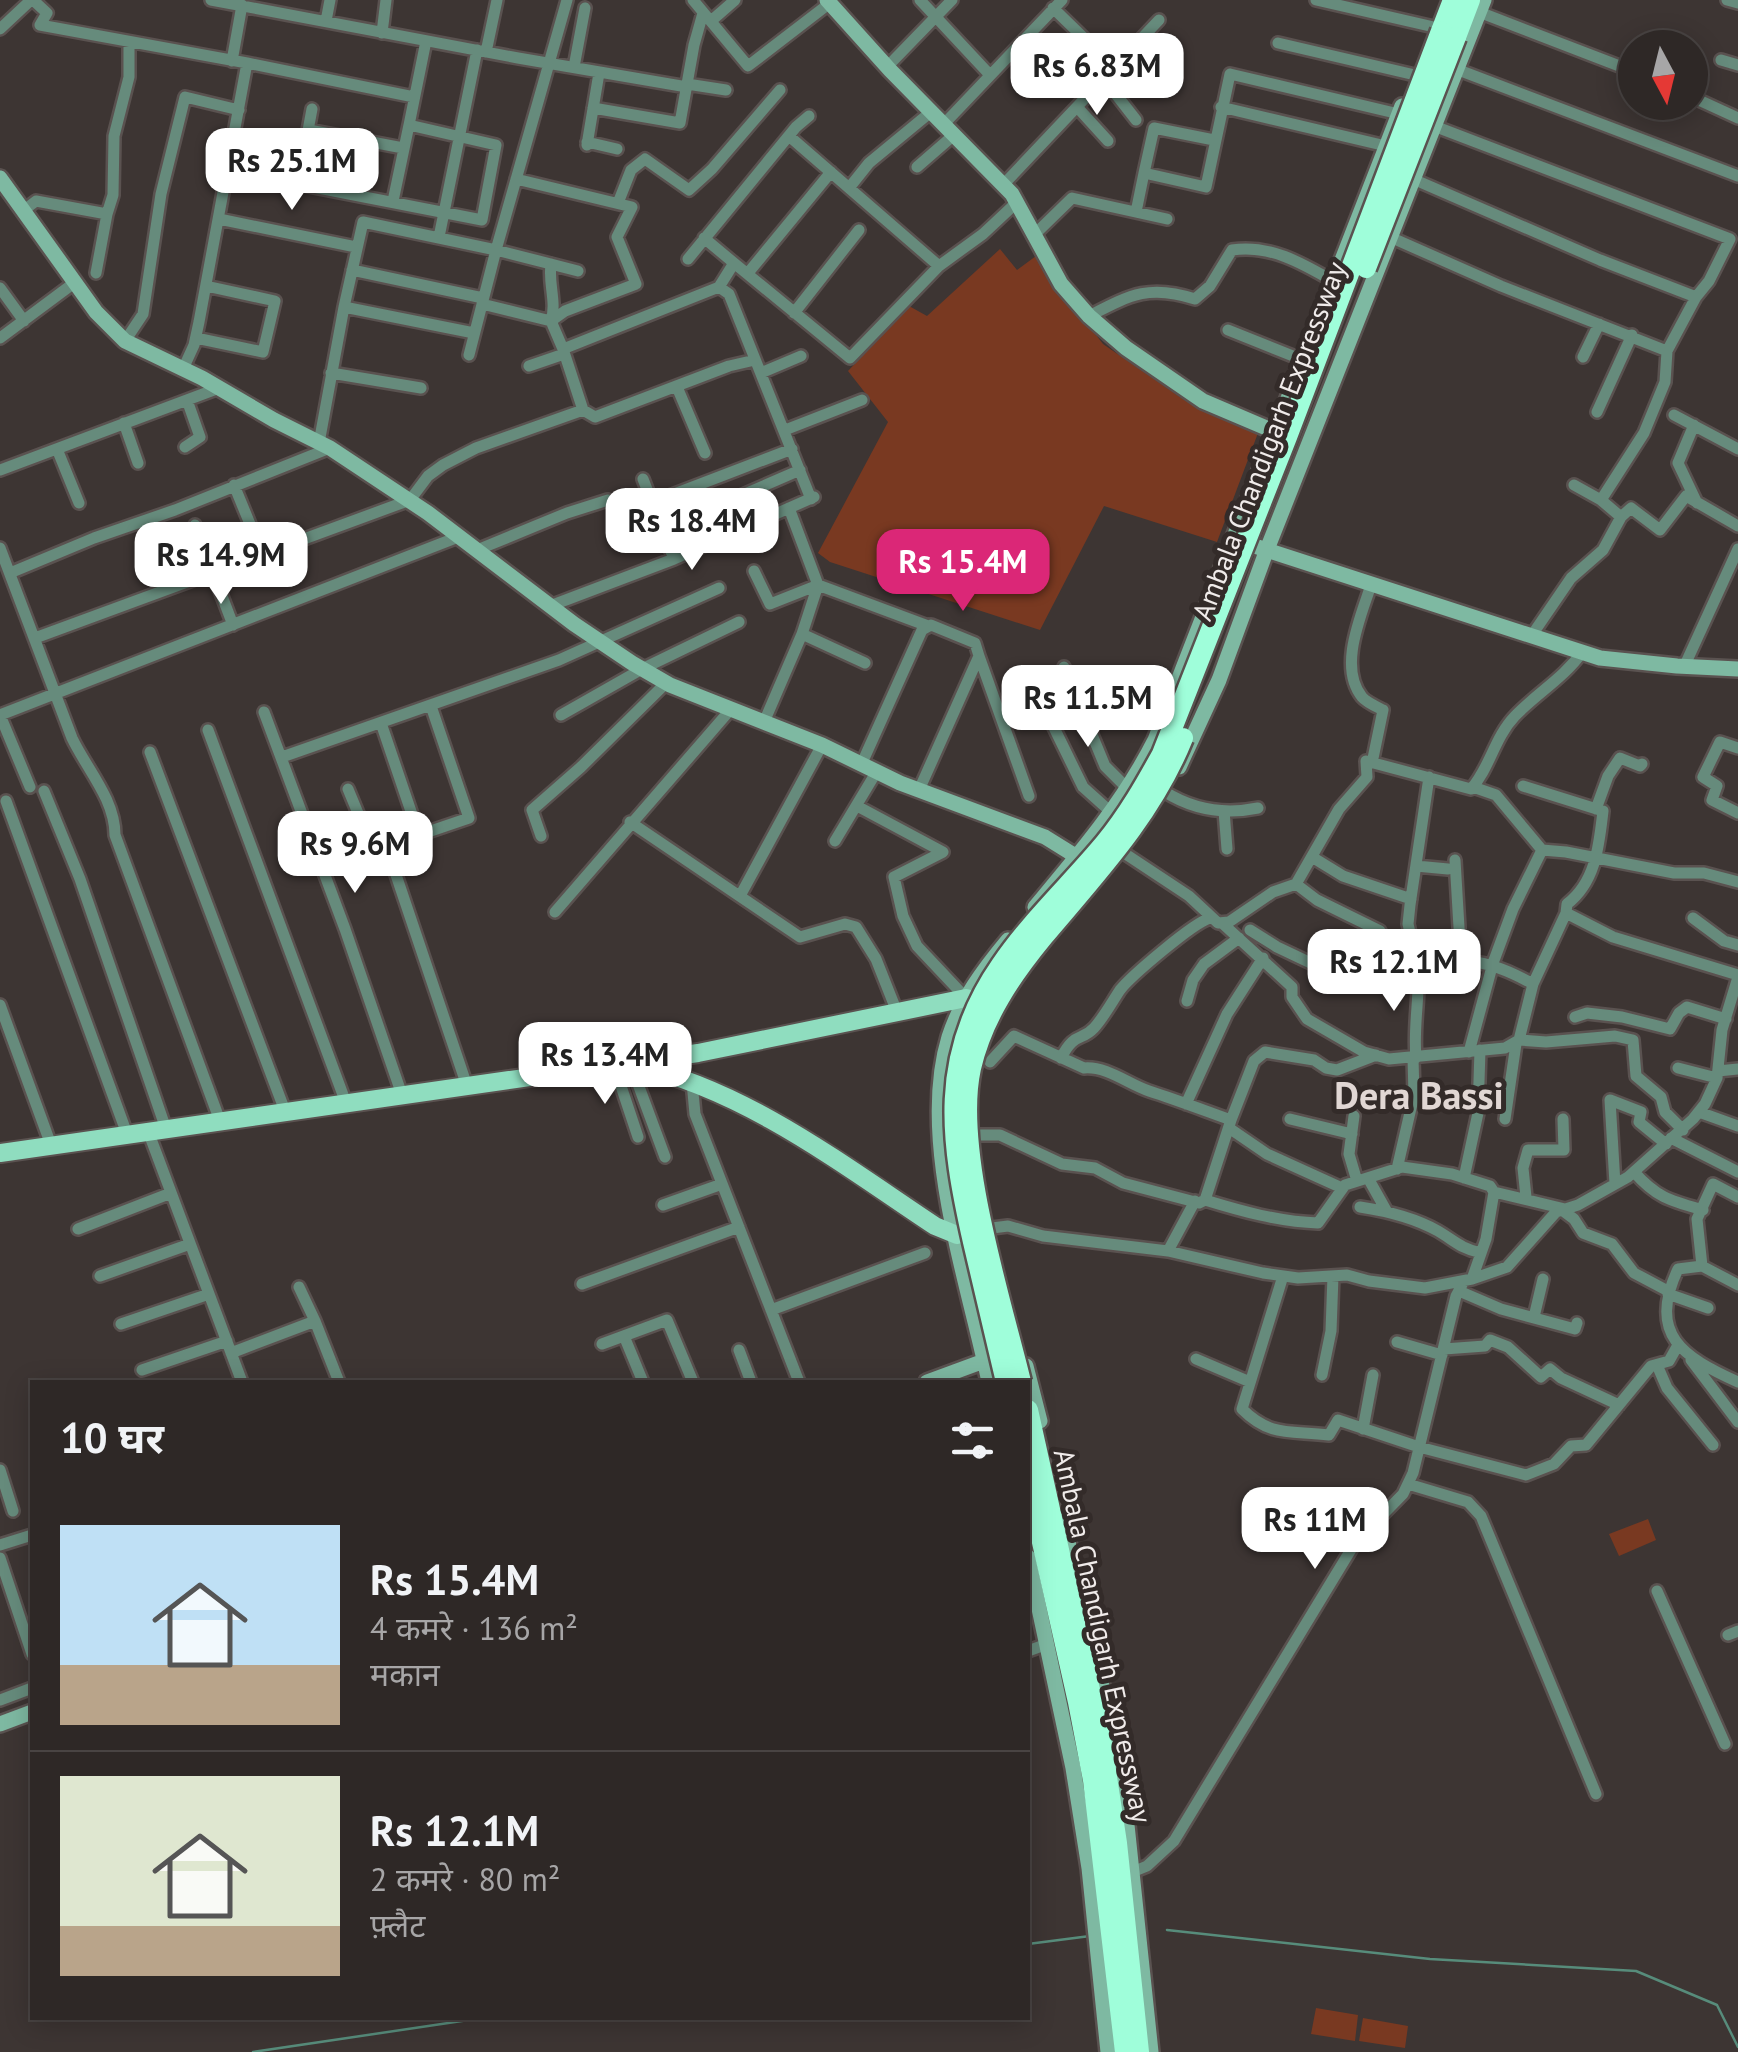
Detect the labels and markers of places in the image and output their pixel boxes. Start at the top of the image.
pin: Rs 6.83M [994,33,1200,118]
pin: Rs 25.1M [189,128,395,213]
pin: Rs 18.4M [589,488,795,573]
pin: Rs 14.9M [118,522,324,607]
pin: Rs 15.4M [860,529,1066,614]
pin: Rs 11.5M [985,665,1191,750]
pin: Rs 9.6M [263,811,447,896]
pin: Rs 12.1M [1291,929,1497,1014]
pin: Rs 13.4M [502,1022,708,1107]
pin: Rs 11M [1234,1487,1396,1572]

